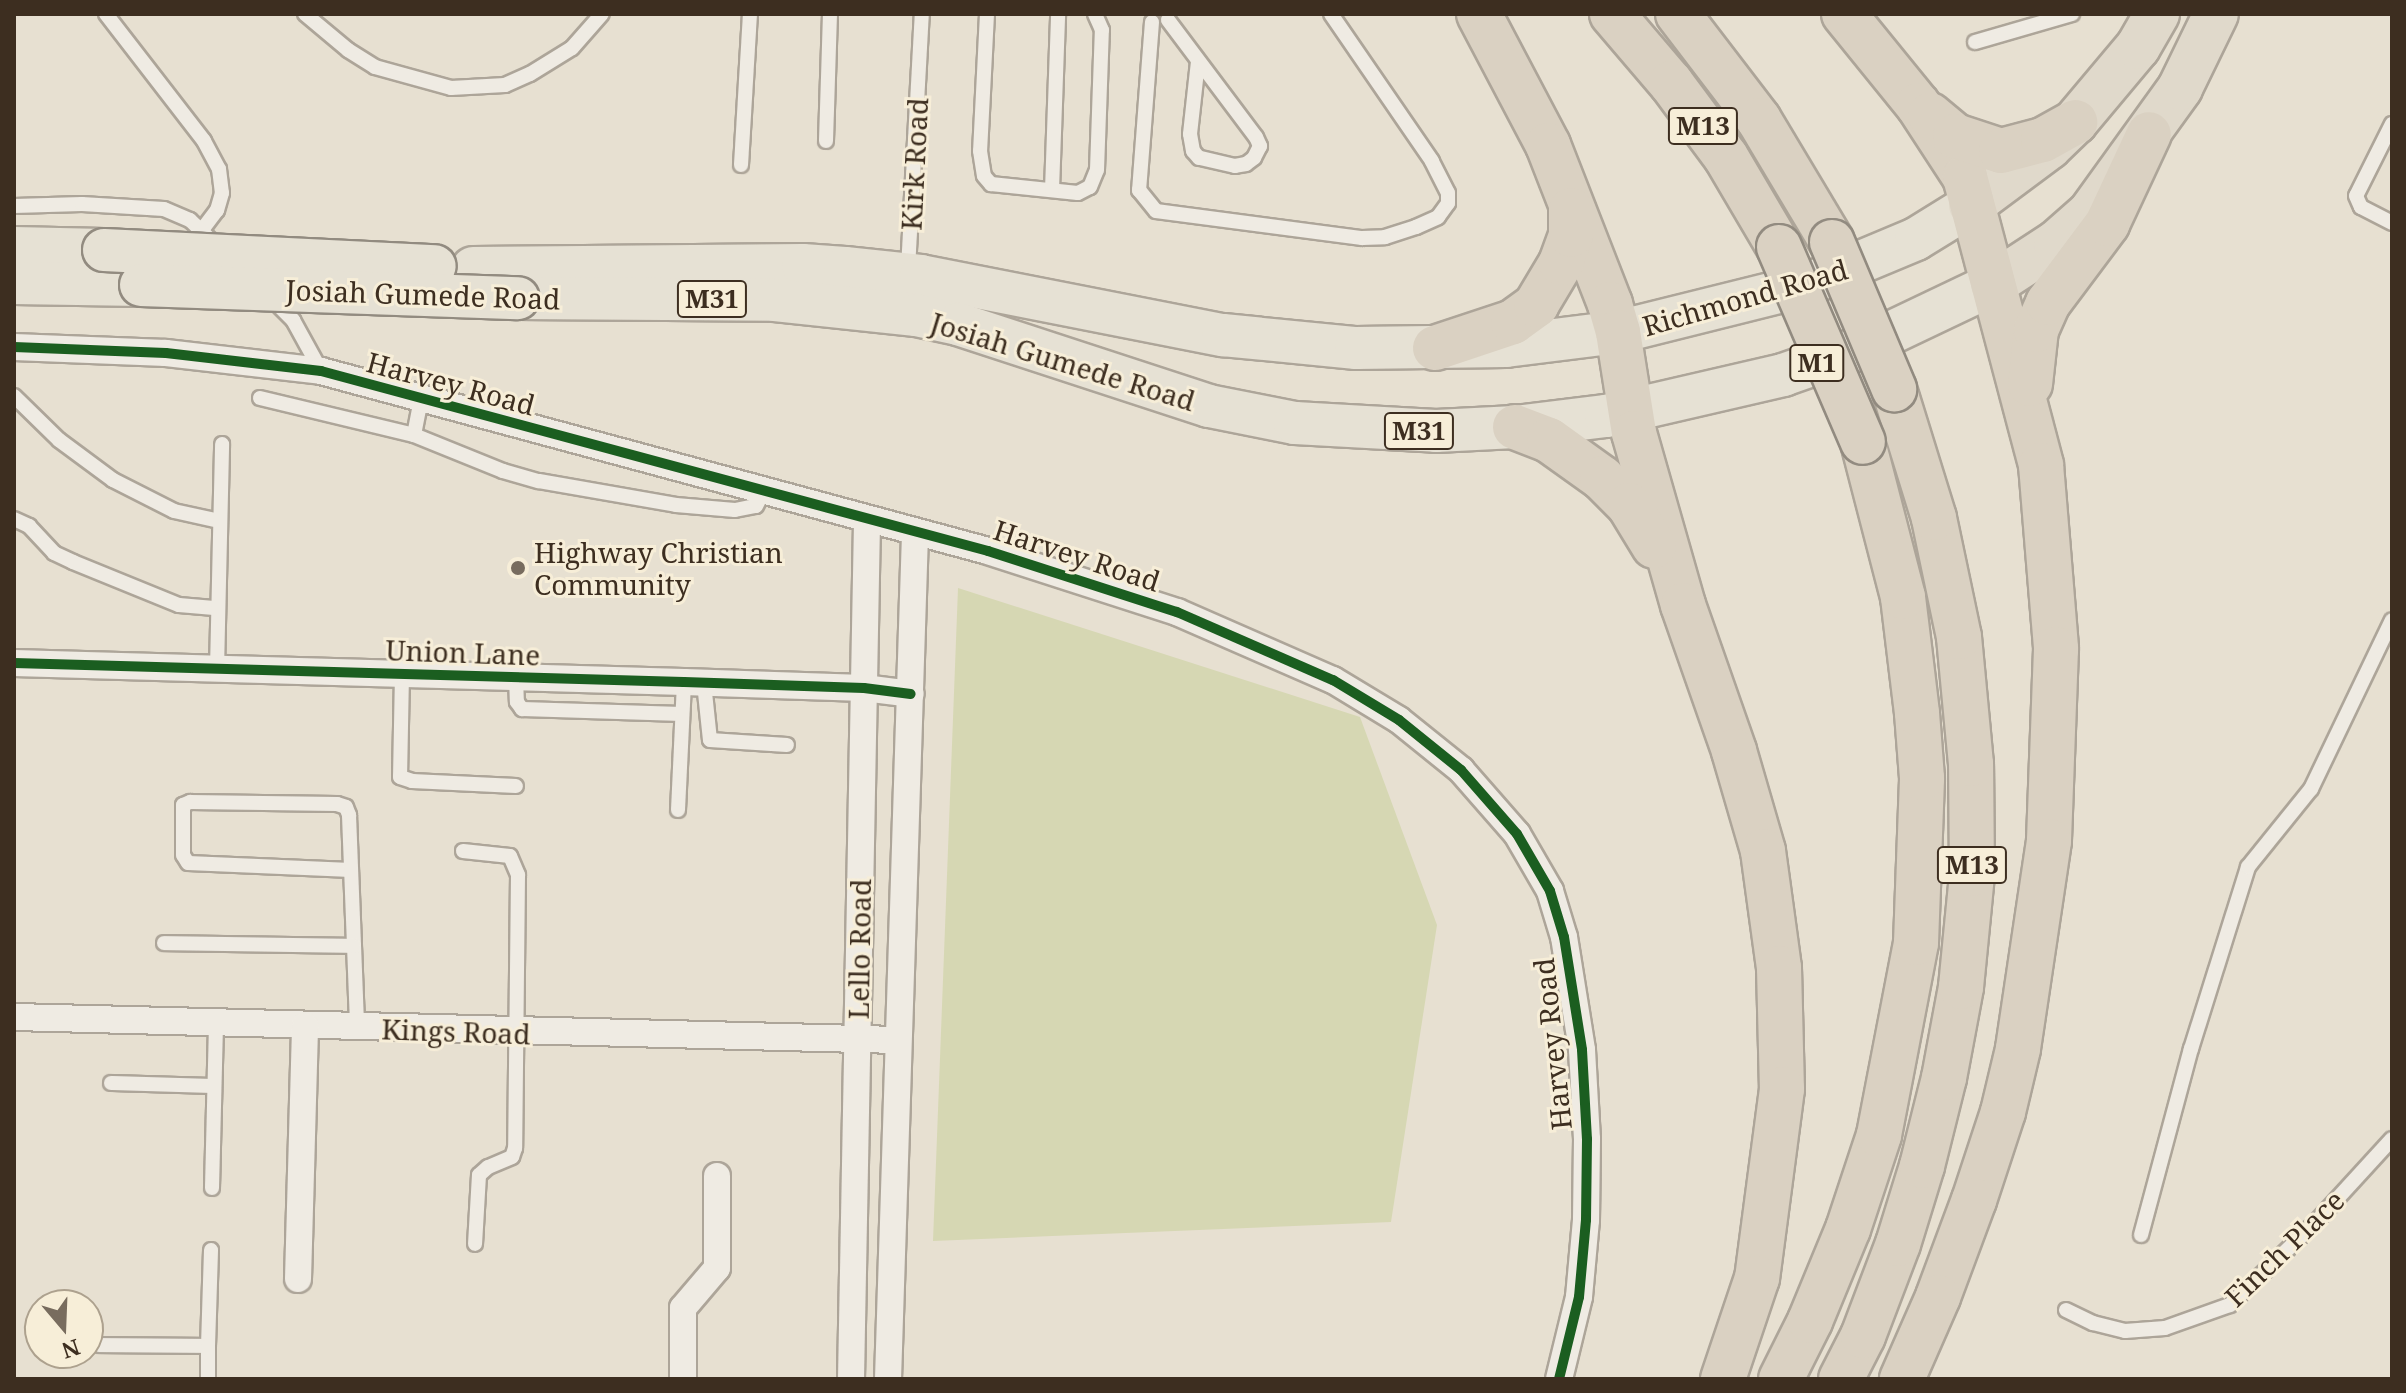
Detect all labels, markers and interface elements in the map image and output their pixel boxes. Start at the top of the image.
street label: Kirk Road [894,97,934,231]
road number: M13 [1667,104,1739,148]
street label: Richmond Road [1639,252,1851,342]
street label: Josiah Gumede Road [285,272,561,316]
road number: M31 [676,277,748,321]
street label: Josiah Gumede Road [927,305,1199,417]
road number: M1 [1789,341,1845,385]
street label: Harvey Road [363,344,539,422]
road number: M31 [1383,409,1455,453]
street label: Harvey Road [990,512,1164,598]
place label: Highway Christian Community [534,535,783,601]
marker: Highway Christian Community [509,559,527,577]
street label: Union Lane [385,633,541,671]
road number: M13 [1936,843,2008,887]
street label: Lello Road [841,878,877,1020]
street label: Harvey Road [1526,956,1578,1132]
street label: Kings Road [381,1012,531,1050]
street label: Finch Place [2217,1183,2351,1313]
north arrow [24,1289,104,1369]
text: N [58,1333,84,1367]

